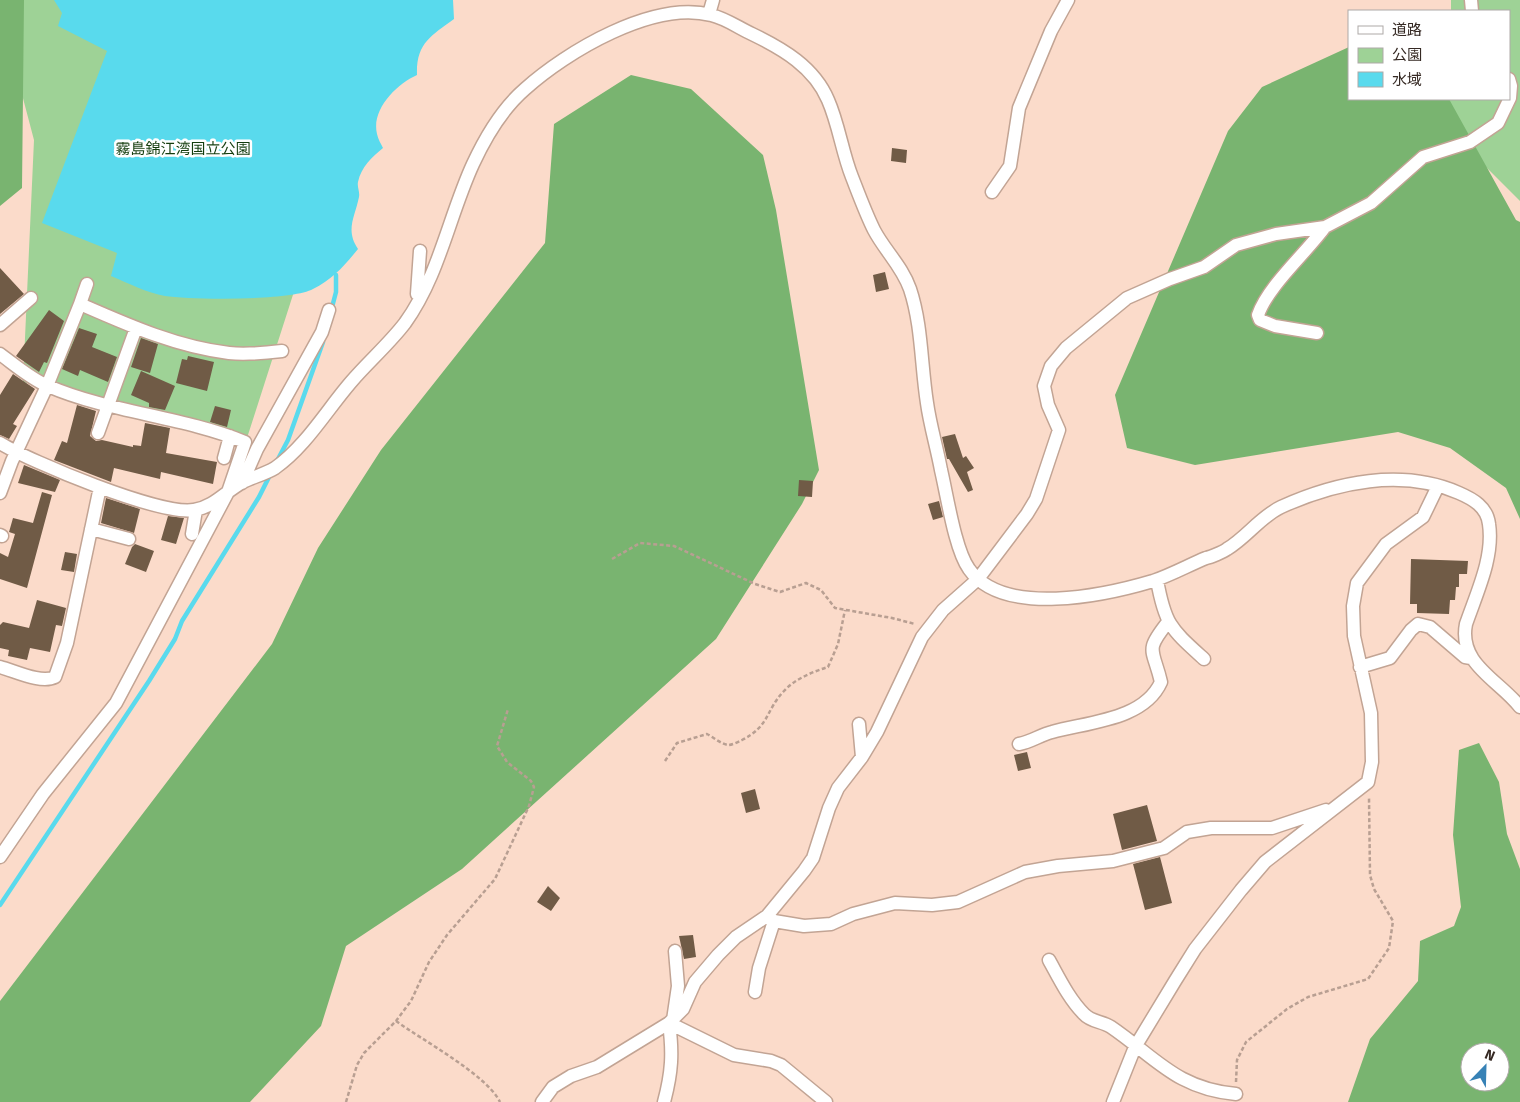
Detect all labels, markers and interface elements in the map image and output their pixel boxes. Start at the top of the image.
legend [1348,10,1510,100]
text: 道路 [1392,21,1422,39]
text: 公園 [1392,46,1422,64]
text: 水域 [1392,71,1422,89]
park label: 霧島錦江湾国立公園 [115,140,251,158]
north arrow [1460,1042,1510,1092]
text: N [1482,1046,1497,1065]

